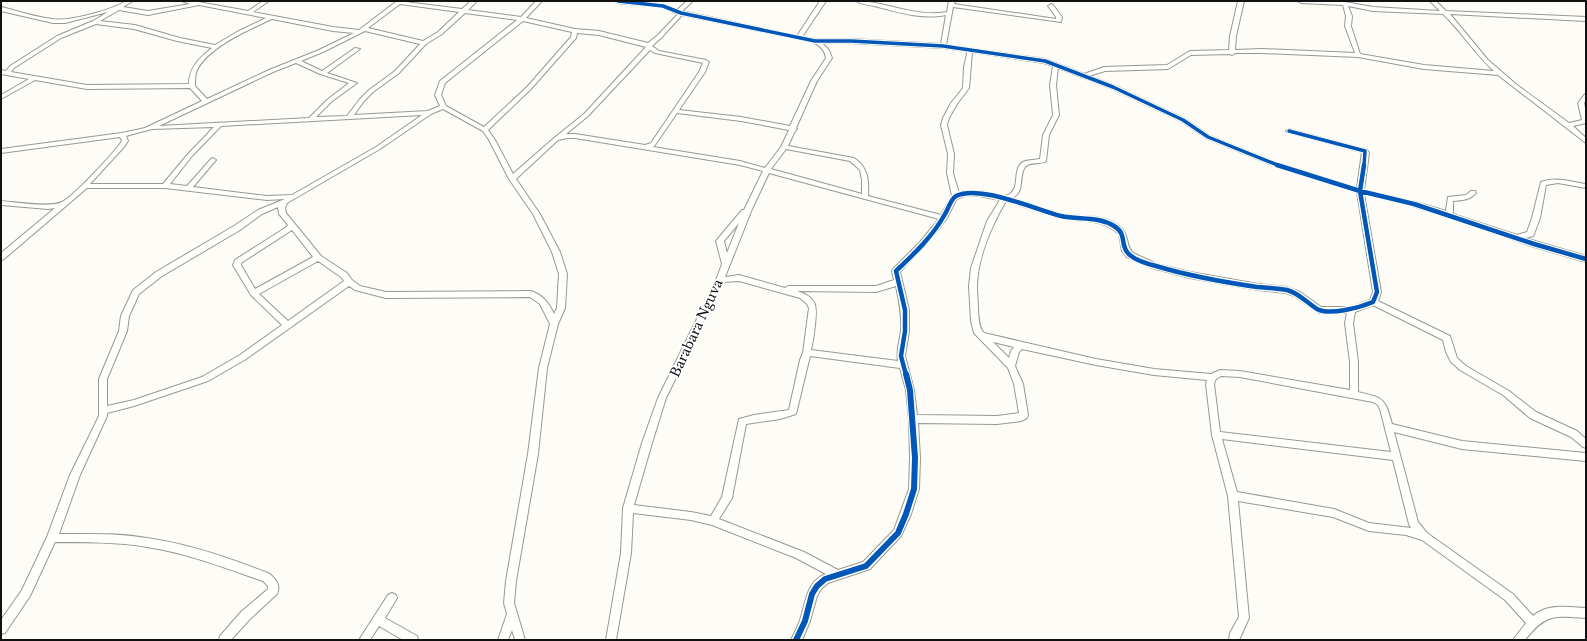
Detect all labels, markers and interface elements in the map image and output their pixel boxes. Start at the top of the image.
street label: Barabara Nguva [666,276,727,380]

